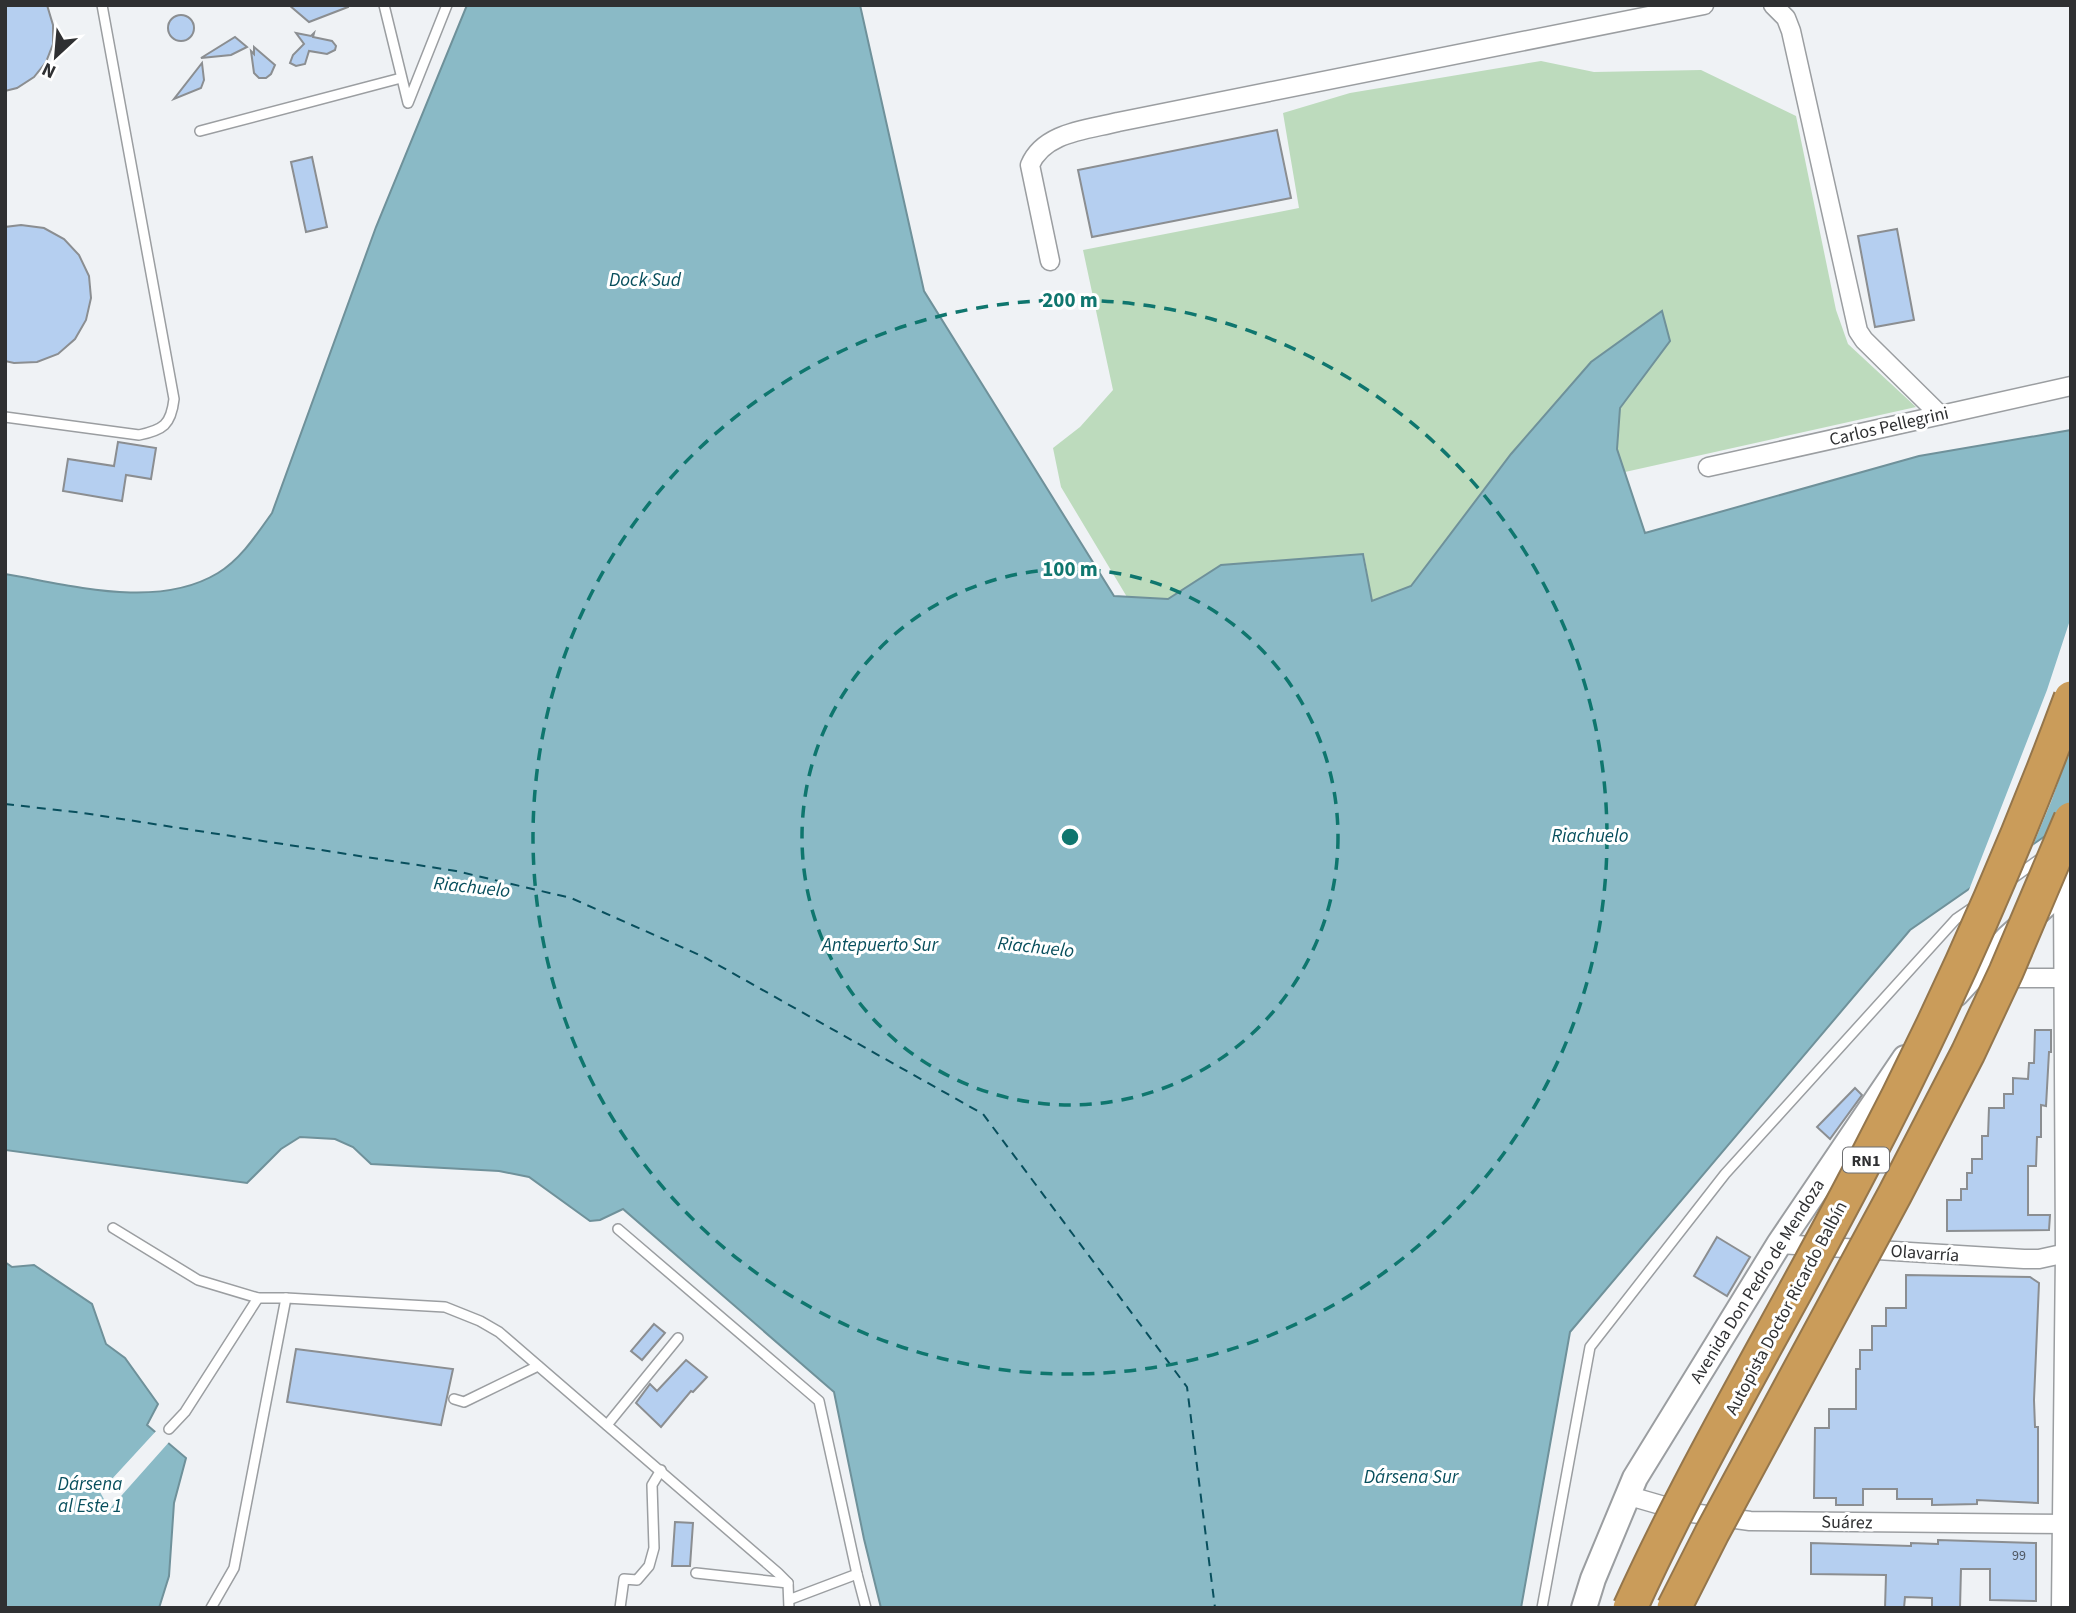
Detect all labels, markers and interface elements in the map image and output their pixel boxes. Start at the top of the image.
north arrow [21,21,91,91]
text: N [38,55,61,85]
water label: Dock Sud [609,267,682,294]
text: 200 m [1042,285,1098,315]
street label: Carlos Pellegrini [1827,401,1951,452]
text: 100 m [1042,554,1098,584]
water label: Riachuelo [1552,823,1629,850]
centre of rings [1058,825,1082,849]
water label: Riachuelo [432,870,512,905]
water label: Riachuelo [996,930,1076,965]
water label: Antepuerto Sur [821,932,939,959]
road number: RN1 [1843,1148,1889,1172]
street label: Avenida Don Pedro de Mendoza [1684,1174,1831,1388]
street label: Autopista Doctor Ricardo Balbín [1719,1197,1854,1420]
street label: Olavarría [1890,1239,1960,1268]
water label: Dársena Sur [1364,1464,1460,1491]
water label: Dársena al Este 1 [58,1471,122,1520]
street label: Suárez [1821,1510,1873,1535]
house number: 99 [2012,1546,2026,1566]

